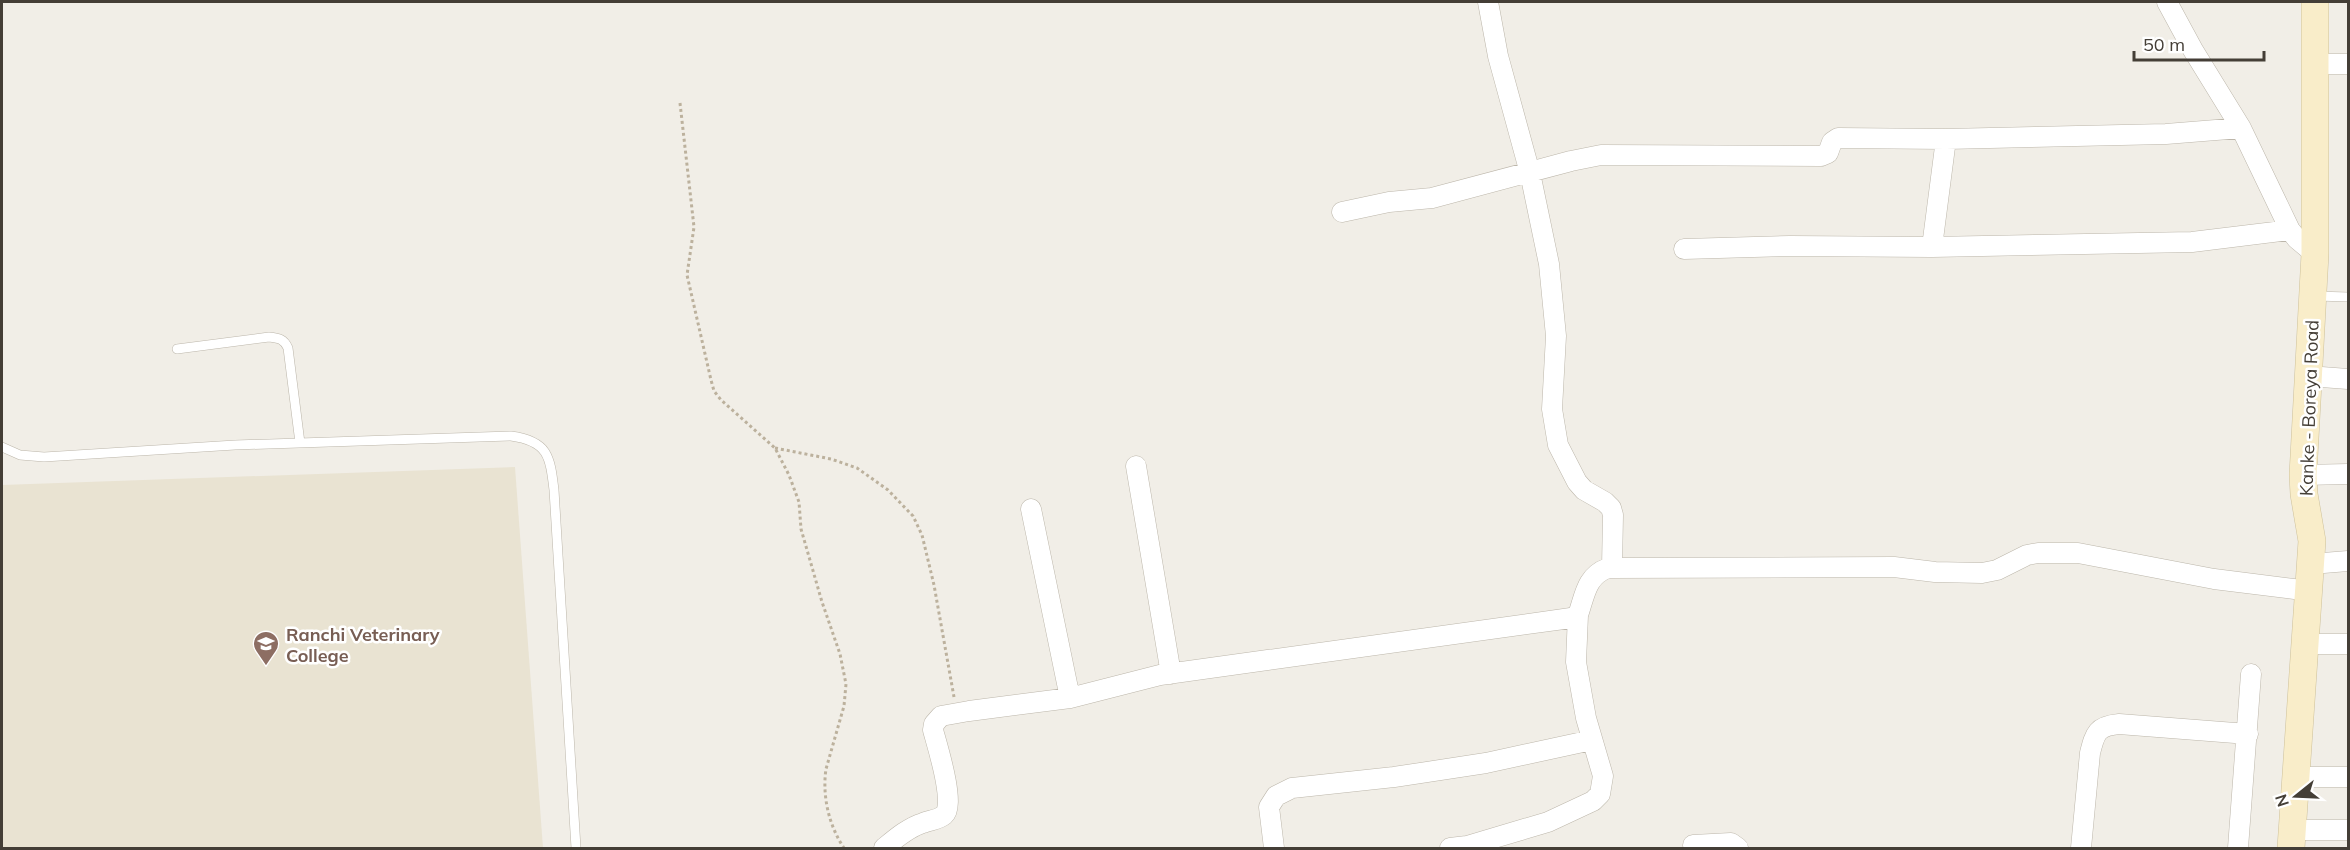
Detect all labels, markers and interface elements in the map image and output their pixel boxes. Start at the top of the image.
scale bar [2134,24,2264,62]
text: 50 m [2143,33,2185,56]
street label: Kanke - Boreya Road [2294,319,2324,497]
place label: Ranchi Veterinary College [286,623,440,667]
school or university icon: Ranchi Veterinary College [251,629,281,667]
north arrow [2266,766,2326,826]
text: N [2270,792,2293,809]

